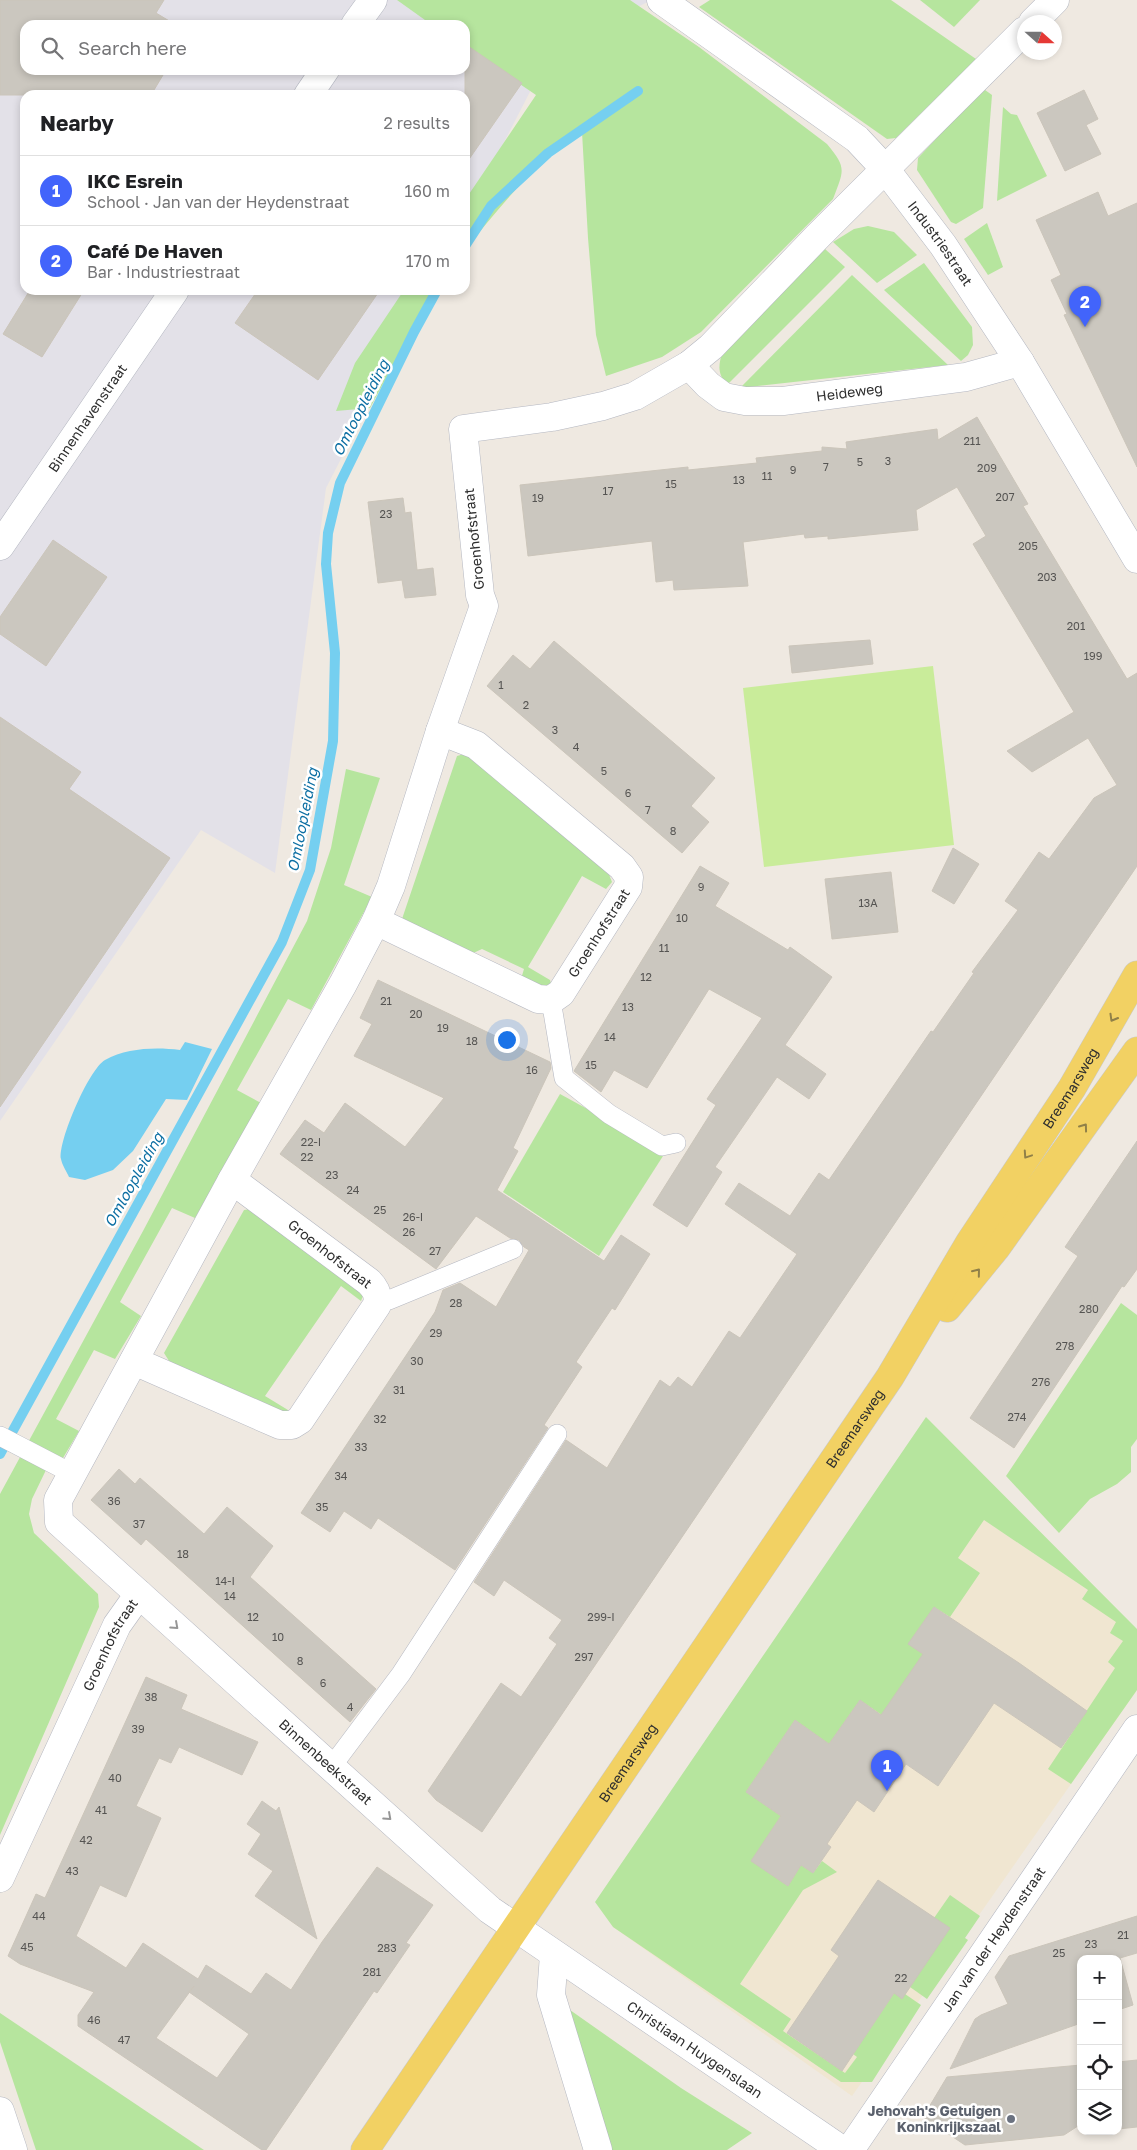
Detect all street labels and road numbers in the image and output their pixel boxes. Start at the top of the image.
street label: Industriestraat [905,197,976,289]
street label: Binnenhavenstraat [44,360,130,475]
street label: Heideweg [815,379,884,405]
street label: Groenhofstraat [460,487,487,591]
street label: Groenhofstraat [564,885,633,980]
street label: Breemarsweg [1038,1045,1101,1132]
street label: Groenhofstraat [285,1216,376,1292]
street label: Breemarsweg [822,1385,887,1471]
street label: Groenhofstraat [79,1595,141,1693]
street label: Binnenbeekstraat [276,1715,376,1808]
street label: Breemarsweg [595,1720,660,1805]
street label: Jan van der Heydenstraat [938,1863,1049,2015]
street label: Christiaan Huygenslaan [624,1997,766,2101]

